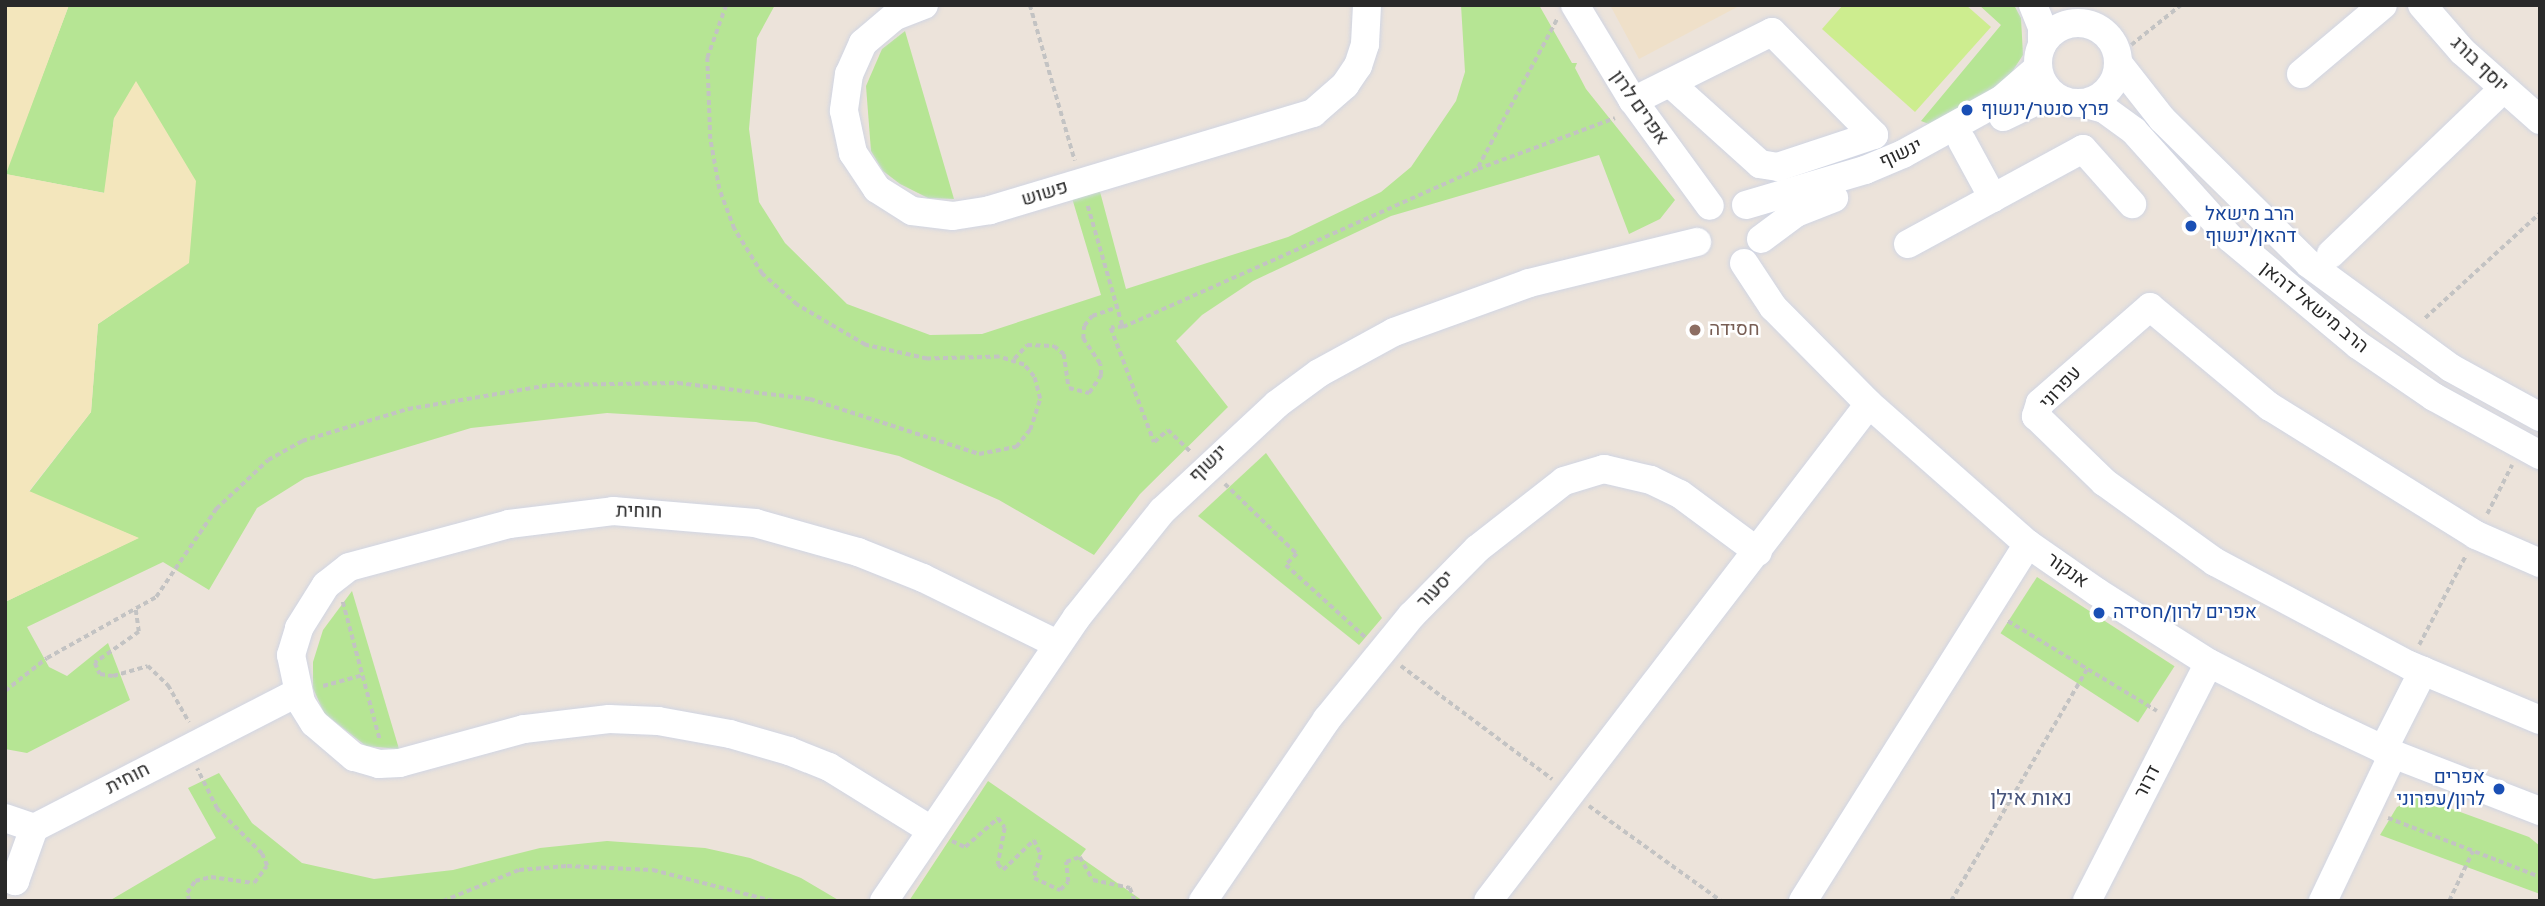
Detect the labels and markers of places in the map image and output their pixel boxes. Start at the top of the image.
place label: פרץ סנטר/ינשוף [1981,99,2109,121]
marker: פרץ סנטר/ינשוף [1959,102,1975,118]
place label: הרב מישאל דהאן/ינשוף [2205,204,2296,248]
marker: הרב מישאל דהאן/ינשוף [2183,218,2199,234]
place label: חסידה [1709,319,1759,341]
marker: חסידה [1687,322,1703,338]
place label: אפרים לרון/חסידה [2113,602,2257,624]
marker: אפרים לרון/חסידה [2091,605,2107,621]
place label: אפרים לרון/עפרוני [2396,767,2485,811]
marker: אפרים לרון/עפרוני [2491,781,2507,797]

